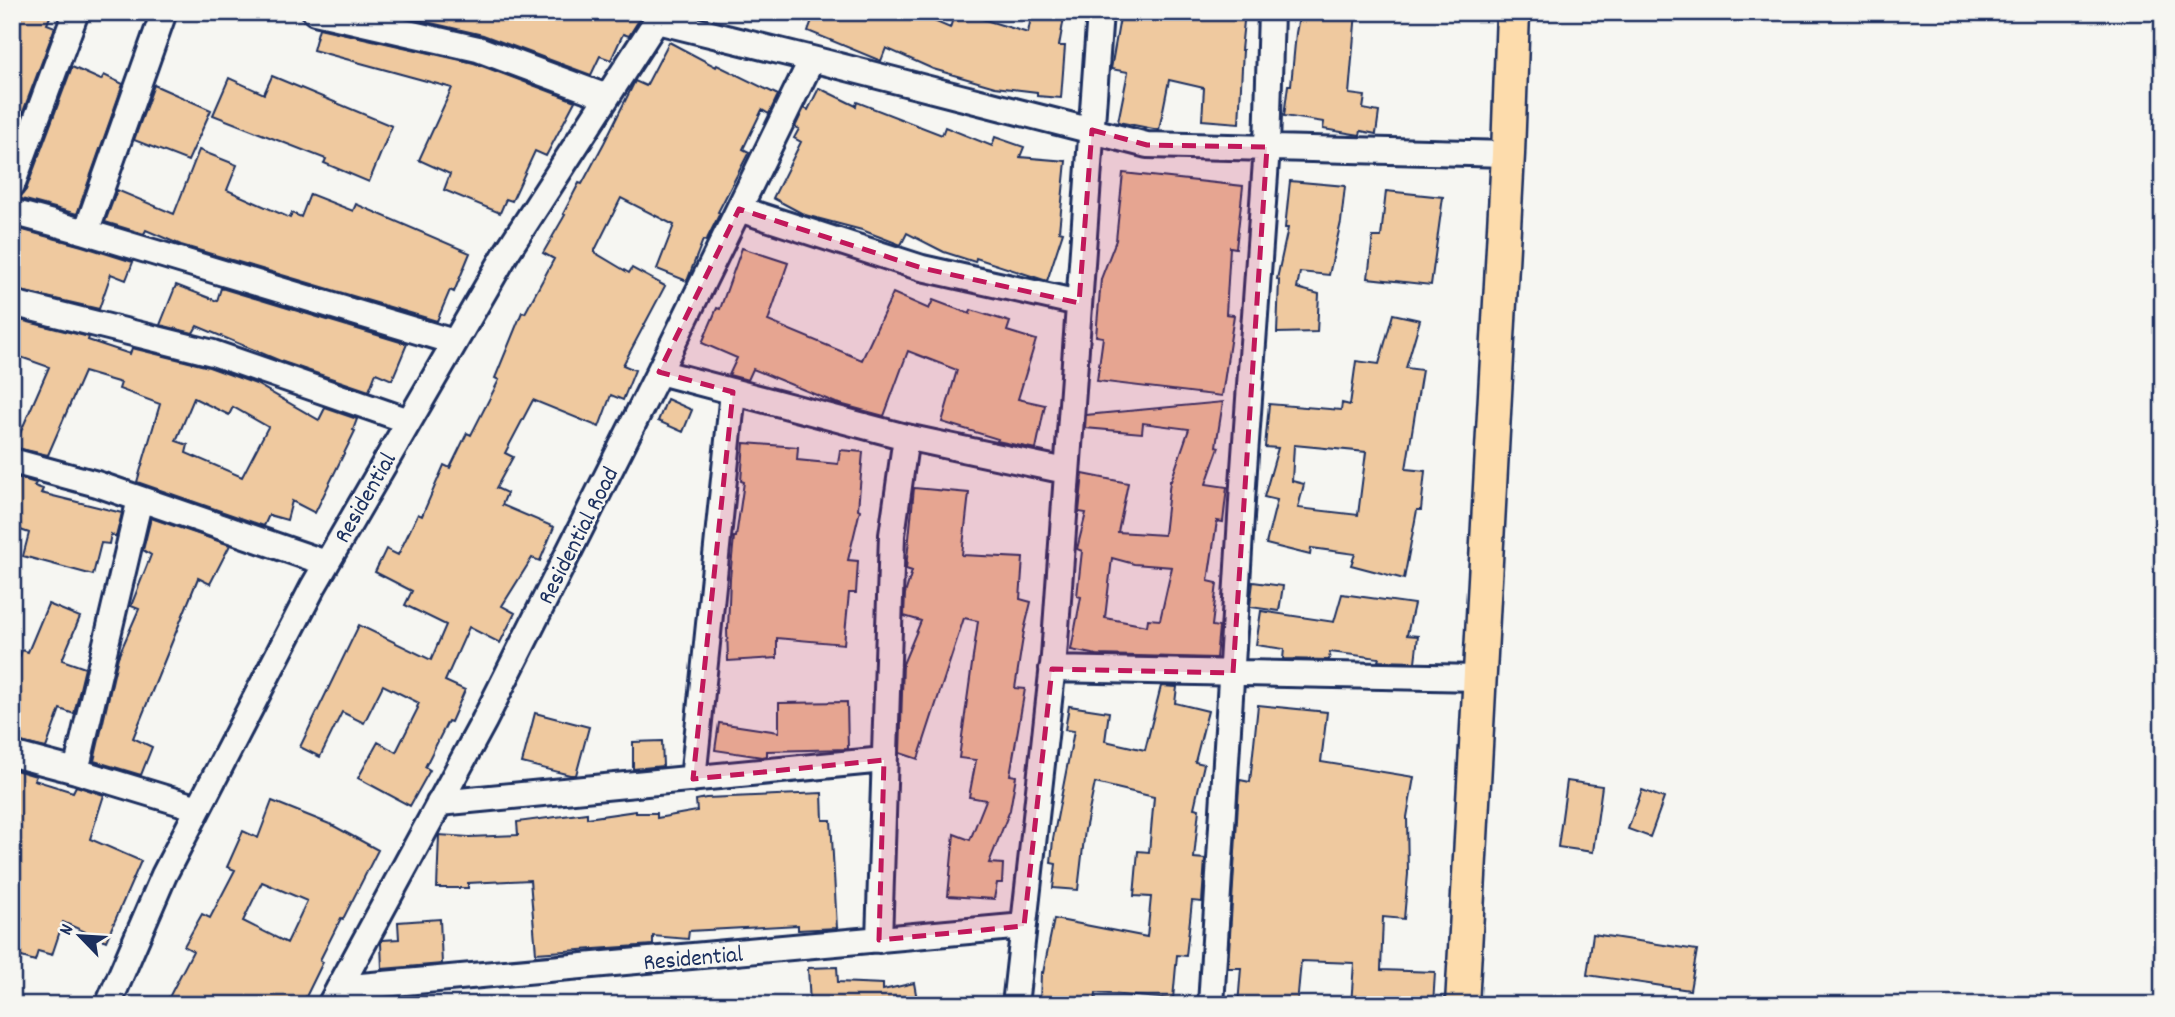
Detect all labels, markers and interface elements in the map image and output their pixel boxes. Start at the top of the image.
street label: Residential [327,447,406,550]
street label: Residential Road [530,462,629,611]
north arrow [46,902,116,972]
text: N [54,920,82,940]
street label: Residential [642,939,745,981]

